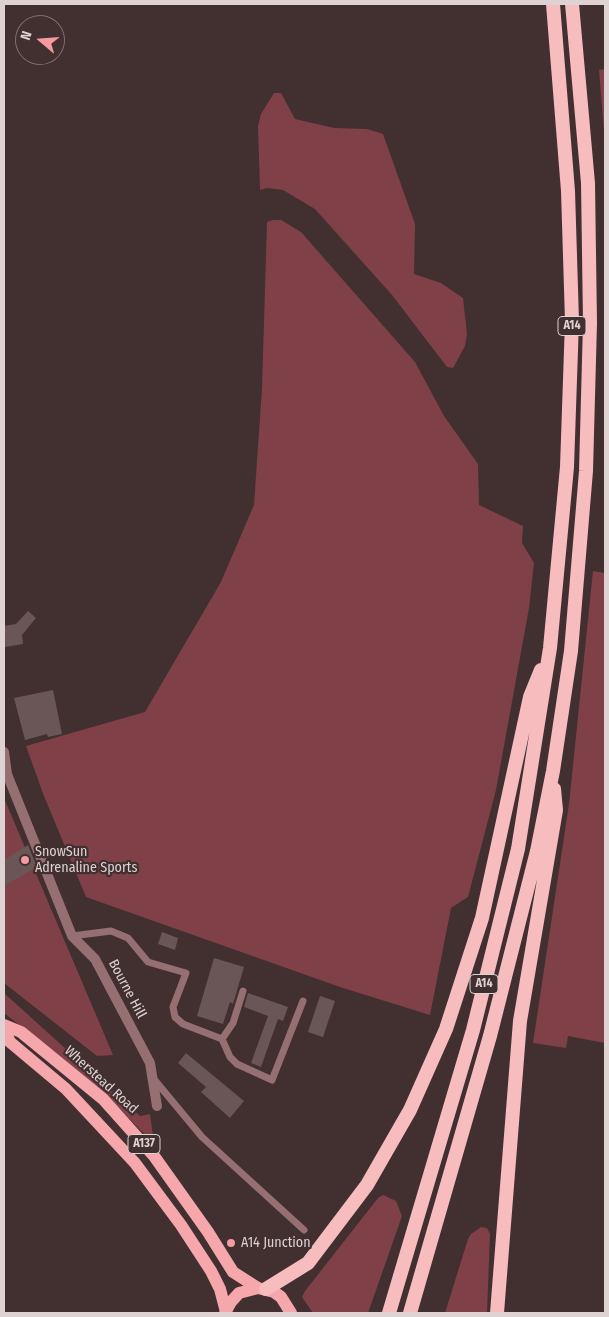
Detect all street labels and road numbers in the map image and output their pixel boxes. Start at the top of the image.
road number: A14 [558,316,586,336]
street label: Bourne Hill [105,957,149,1021]
road number: A14 [470,974,498,994]
street label: Wherstead Road [61,1043,141,1117]
road number: A137 [128,1134,160,1154]

